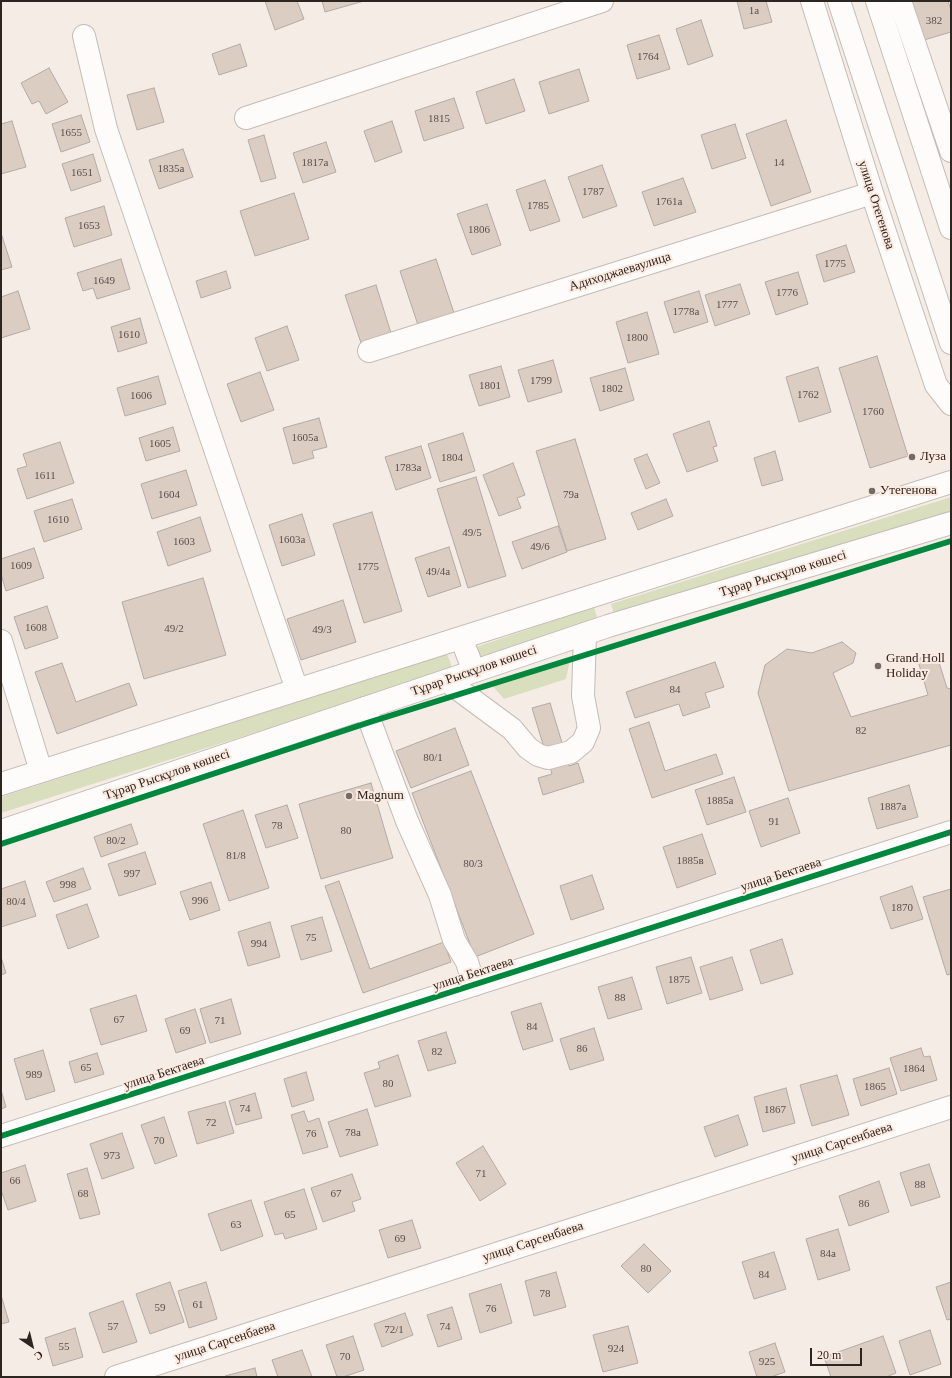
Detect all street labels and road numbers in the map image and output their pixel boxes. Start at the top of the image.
street label: улица Отегенова [854,159,898,251]
street label: Адиходжаеваулица [567,249,673,295]
street label: Тұрар Рыскұлов көшесі [718,547,848,601]
street label: Тұрар Рыскұлов көшесі [409,642,539,700]
street label: Тұрар Рыскұлов көшесі [102,746,232,804]
street label: улица Бектаева [739,855,823,895]
street label: улица Бектаева [431,954,515,994]
street label: улица Бектаева [122,1053,206,1093]
street label: улица Сарсенбаева [790,1119,894,1167]
street label: улица Сарсенбаева [481,1218,585,1266]
street label: улица Сарсенбаева [173,1318,277,1366]

